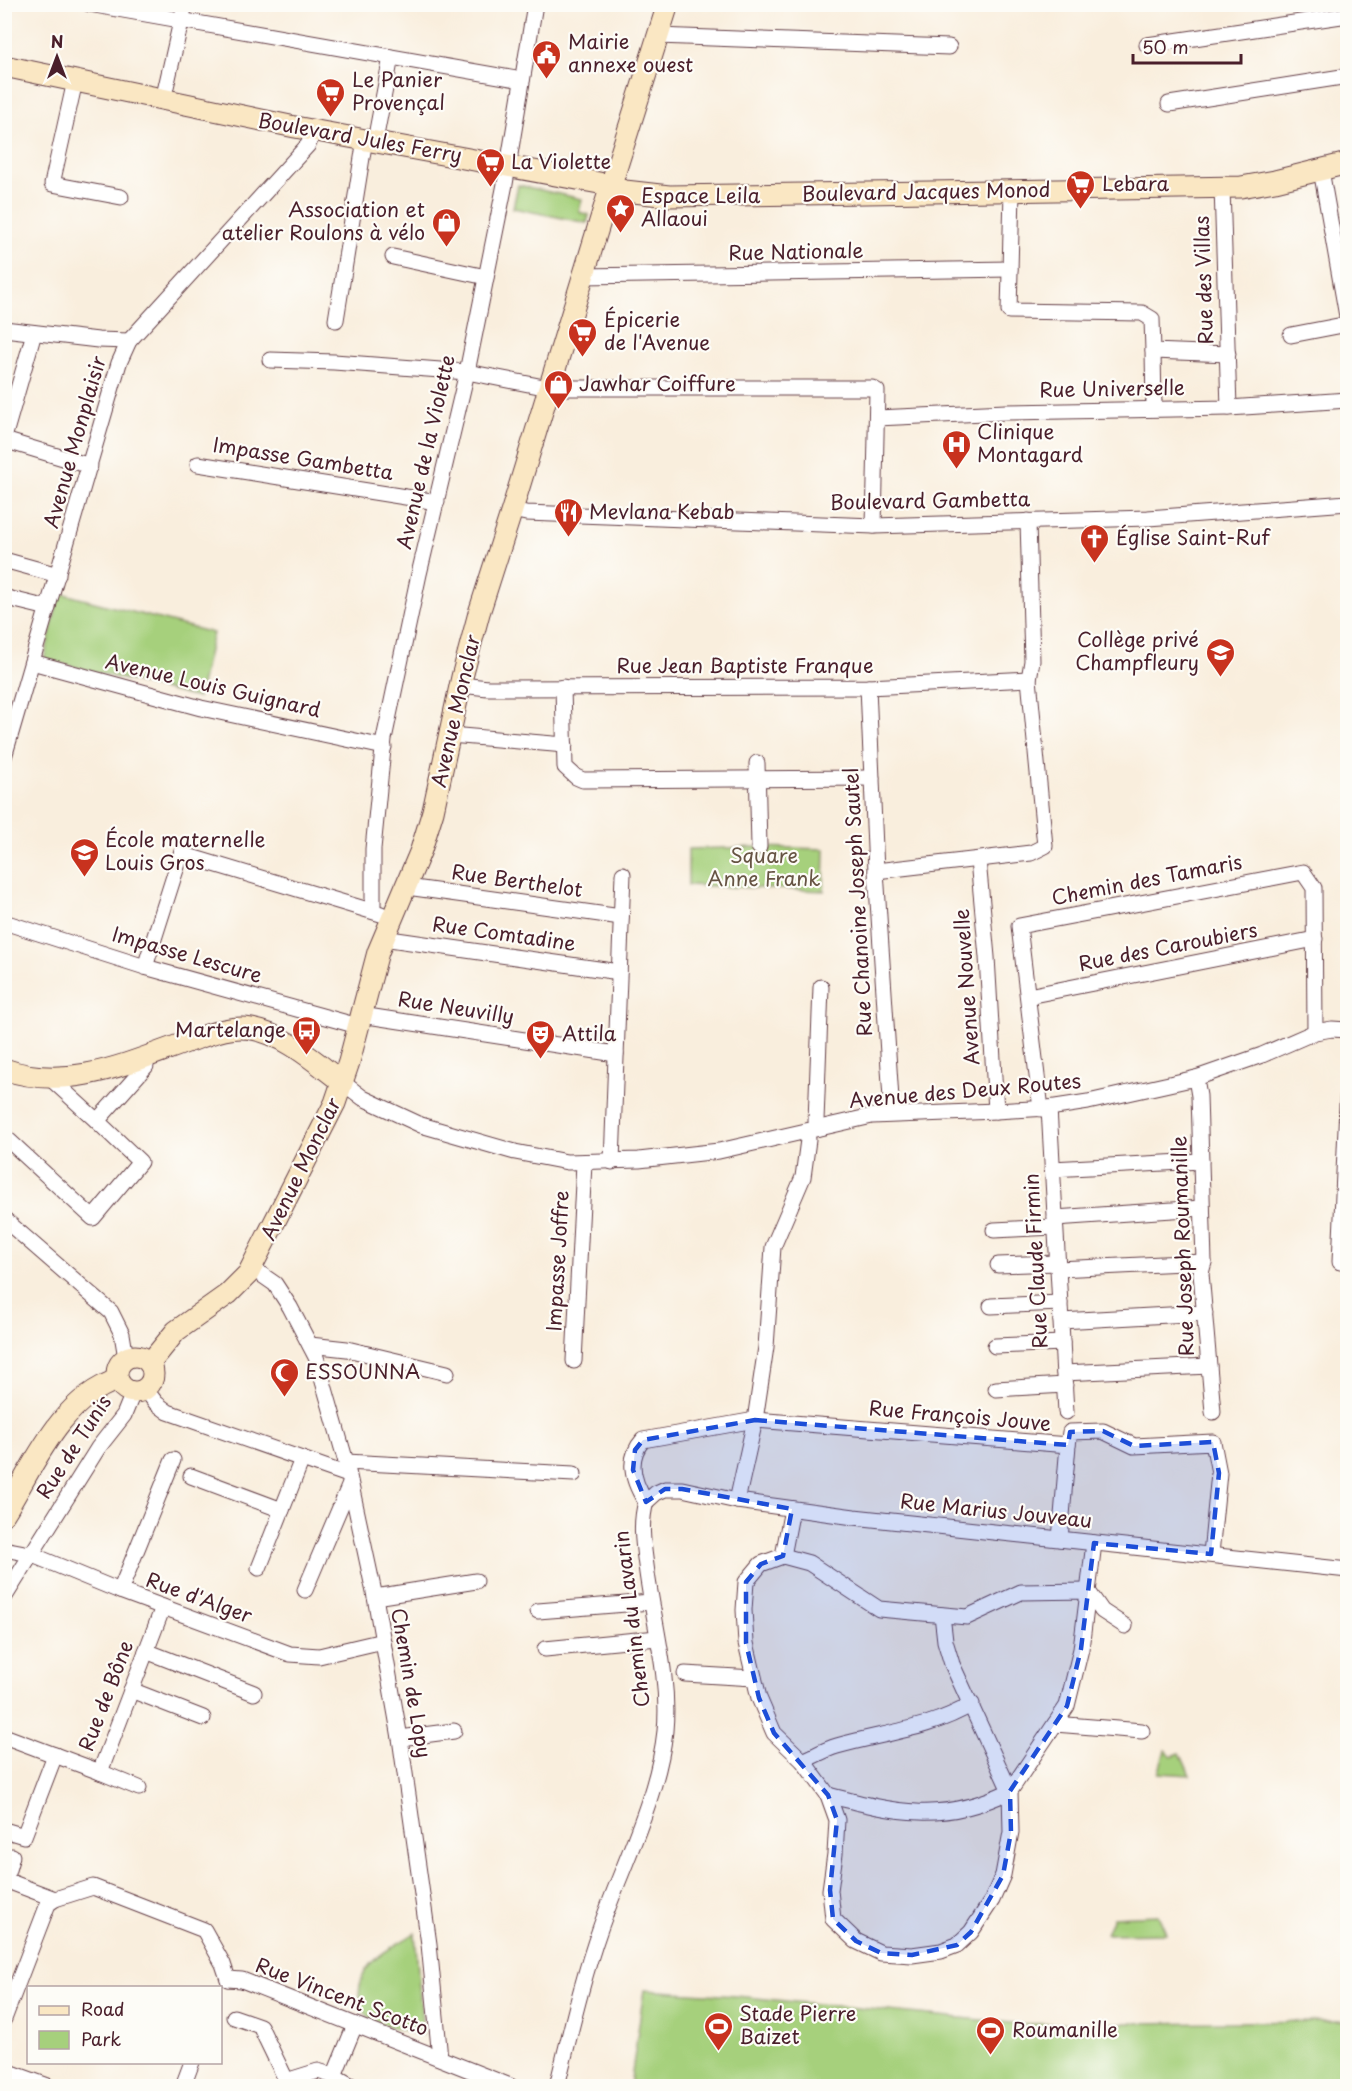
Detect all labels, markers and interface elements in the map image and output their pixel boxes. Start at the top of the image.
place label: Mairie annexe ouest [568,26,693,79]
north arrow [27,27,87,87]
scale bar [1133,27,1241,65]
text: N [51,29,63,53]
text: 50 m [1142,33,1189,60]
public building icon: Mairie annexe ouest [531,38,563,80]
place label: Le Panier Provençal [352,64,445,117]
supermarket icon: Le Panier Provençal [315,76,347,118]
street label: Boulevard Jules Ferry [256,104,465,170]
supermarket icon: La Violette [474,146,506,188]
place label: La Violette [511,146,611,176]
supermarket icon: Lebara [1065,168,1097,210]
place label: Lebara [1102,168,1169,198]
street label: Boulevard Jacques Monod [801,174,1051,208]
place label: Espace Leila Allaoui [641,180,761,233]
place icon: Espace Leila Allaoui [604,192,636,234]
place label: Association et atelier Roulons à vélo [222,194,425,247]
shop icon: Association et atelier Roulons à vélo [430,206,462,248]
street label: Rue des Villas [1186,215,1220,345]
street label: Rue Nationale [728,235,864,267]
place label: Épicerie de l'Avenue [604,304,710,357]
supermarket icon: Épicerie de l'Avenue [567,316,599,358]
street label: Avenue Monplaisir [35,352,113,531]
street label: Avenue de la Violette [388,352,462,552]
shop icon: Jawhar Coiffure [542,368,574,410]
place label: Jawhar Coiffure [579,368,736,398]
street label: Rue Universelle [1039,372,1185,404]
place label: Clinique Montagard [977,416,1083,469]
hospital icon: Clinique Montagard [940,428,972,470]
street label: Impasse Gambetta [211,429,396,487]
street label: Boulevard Gambetta [830,483,1031,517]
restaurant icon: Mevlana Kebab [552,496,584,538]
place label: Mevlana Kebab [589,496,735,526]
church icon: Église Saint-Ruf [1079,522,1111,564]
place label: Église Saint-Ruf [1116,522,1271,552]
place label: Collège privé Champfleury [1075,624,1199,677]
street label: Avenue Monclar [423,632,487,790]
school or university icon: Collège privé Champfleury [1204,636,1236,678]
street label: Avenue Louis Guignard [103,646,324,724]
street label: Rue Jean Baptiste Franque [617,650,874,680]
street label: Rue Chanoine Joseph Sautel [835,767,879,1037]
place label: École maternelle Louis Gros [105,824,265,877]
school or university icon: École maternelle Louis Gros [68,836,100,878]
park label: Square Anne Frank [707,840,821,893]
street label: Chemin des Tamaris [1049,846,1245,912]
street label: Rue Berthelot [450,856,585,904]
street label: Rue Comtadine [431,908,578,958]
street label: Avenue Nouvelle [946,908,986,1066]
street label: Rue des Caroubiers [1076,914,1260,978]
street label: Impasse Lescure [109,918,266,990]
street label: Rue Neuvilly [396,983,516,1031]
place label: Martelange [175,1014,286,1044]
bus stop icon: Martelange [291,1014,323,1056]
theatre icon: Attila [525,1018,557,1060]
place label: Attila [562,1018,617,1048]
street label: Avenue des Deux Routes [848,1065,1082,1115]
street label: Avenue Monclar [253,1092,348,1245]
street label: Rue Joseph Roumanille [1163,1135,1201,1357]
street label: Rue Claude Firmin [1015,1173,1055,1350]
street label: Impasse Joffre [538,1190,576,1332]
mosque icon: ESSOUNNA [268,1356,300,1398]
place label: ESSOUNNA [305,1356,420,1386]
street label: Rue de Tunis [28,1389,118,1504]
street label: Rue François Jouve [868,1392,1053,1438]
street label: Rue Marius Jouveau [899,1485,1094,1535]
street label: Chemin du Lavarin [605,1529,657,1709]
street label: Rue d'Alger [142,1564,257,1630]
street label: Chemin de Lopy [384,1606,440,1760]
street label: Rue de Bône [70,1636,140,1755]
street label: Rue Vincent Scotto [252,1949,433,2043]
legend [27,1986,222,2064]
text: Road [81,1995,125,2022]
place label: Stade Pierre Baizet [739,1998,856,2051]
sports icon: Stade Pierre Baizet [702,2010,734,2052]
sports icon: Roumanille [975,2014,1007,2056]
place label: Roumanille [1012,2014,1118,2044]
text: Park [81,2025,121,2052]

